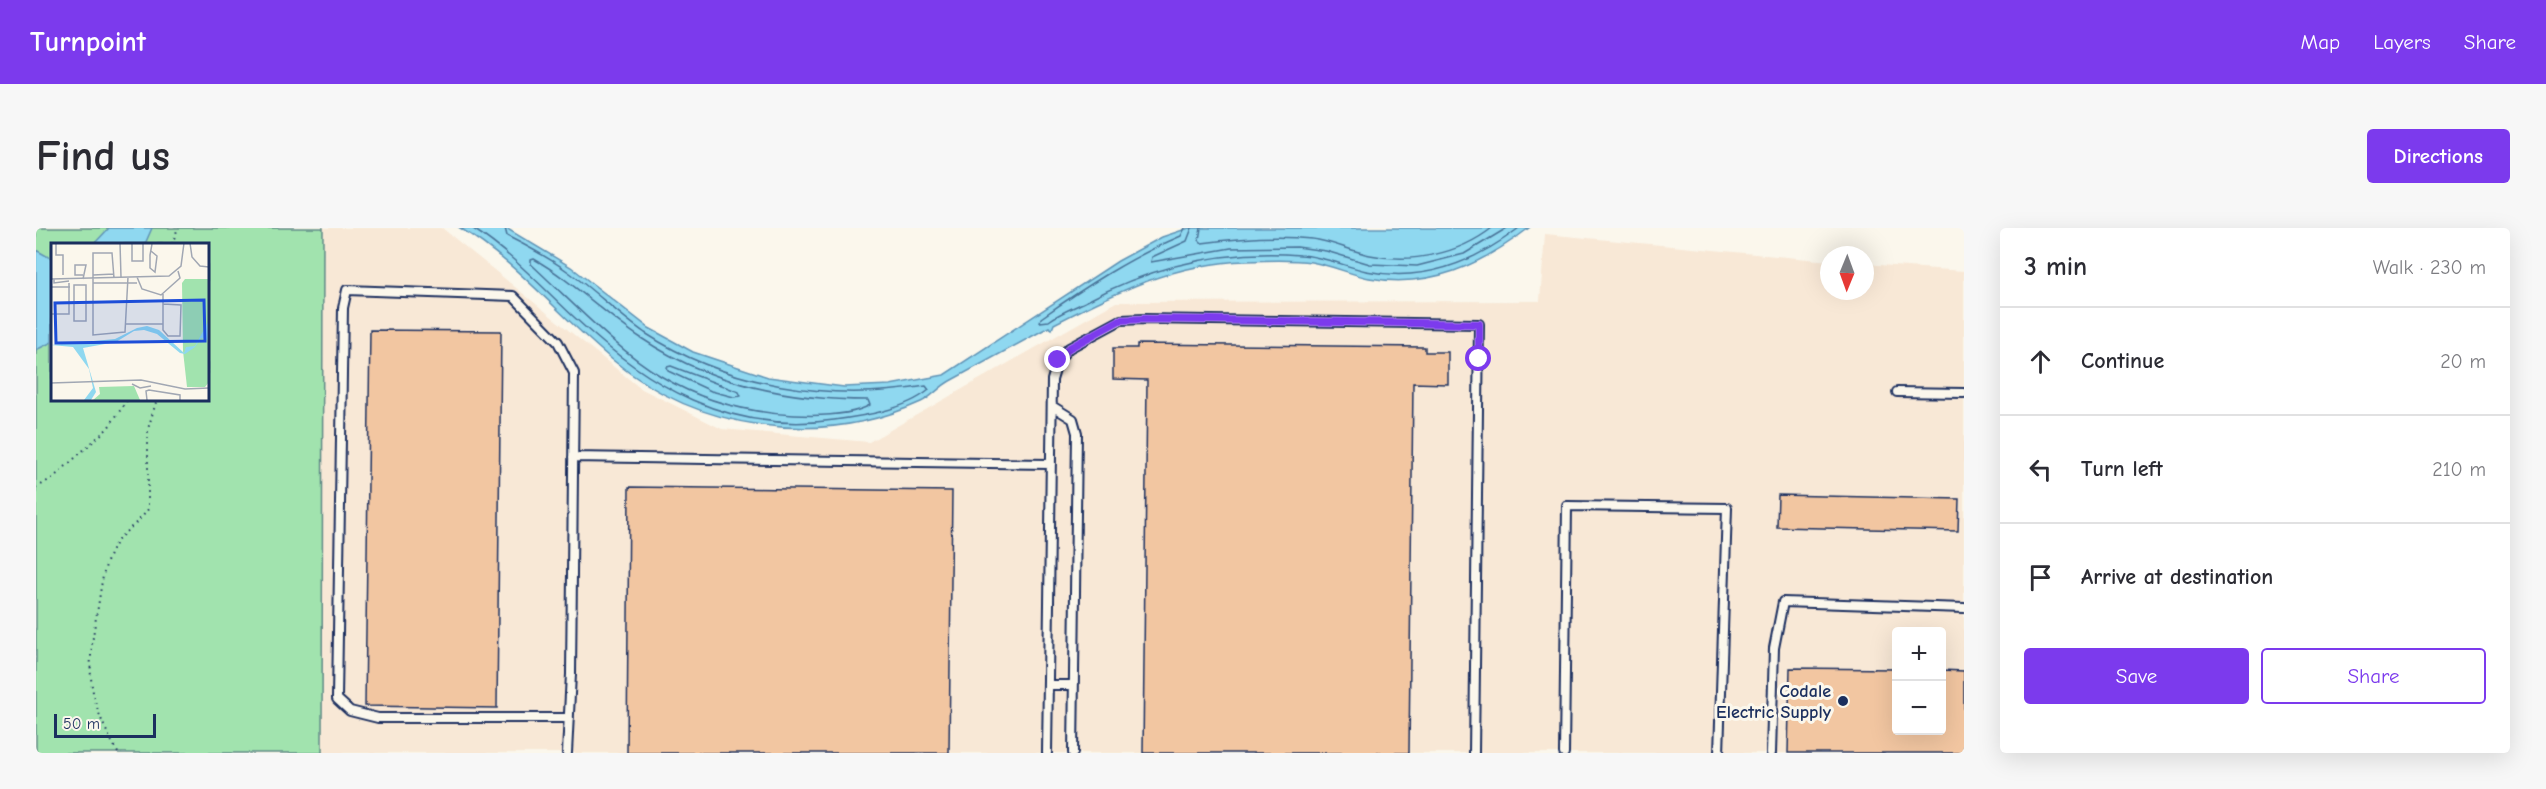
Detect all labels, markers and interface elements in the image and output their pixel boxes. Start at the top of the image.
text: Turnpoint [30,26,146,58]
text: Map [2301,30,2340,54]
text: Layers [2373,30,2431,54]
text: Share [2464,30,2516,54]
button: Directions [2367,129,2510,183]
text: Find us [36,132,170,181]
inset map [51,243,208,400]
north arrow [1820,246,1874,300]
text: 3 min [2024,252,2087,282]
text: Walk · 230 m [2373,256,2486,279]
route start [1465,345,1491,371]
icon: ahead [2024,345,2057,378]
route end [1044,346,1070,372]
text: Continue [2081,348,2164,374]
text: 20 m [2440,350,2486,373]
icon: left [2024,453,2057,486]
text: Turn left [2081,456,2163,482]
text: 210 m [2432,458,2486,481]
icon: arrive [2024,561,2057,594]
text: Arrive at destination [2081,564,2273,590]
map controls [1892,627,1946,735]
button: + [1892,627,1946,681]
button: Save [2024,648,2249,704]
button: Share [2261,648,2486,704]
place label: Codale Electric Supply [1716,681,1832,723]
button: − [1892,681,1946,735]
marker: Codale Electric Supply [1836,694,1850,708]
scale bar [54,711,156,738]
text: 50 m [63,715,100,733]

